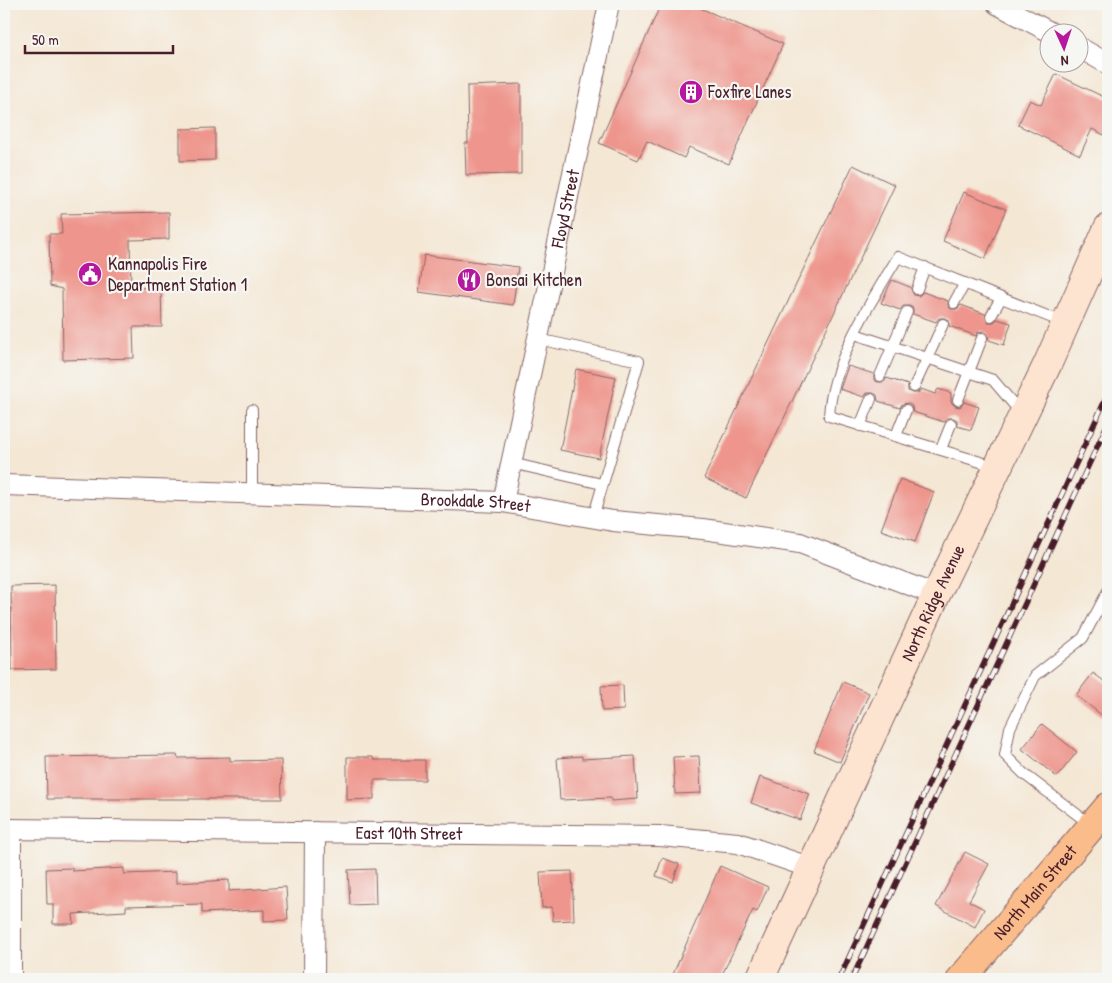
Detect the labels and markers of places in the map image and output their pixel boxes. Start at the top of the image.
building icon: Foxfire Lanes [678,79,704,105]
place label: Foxfire Lanes [707,79,792,104]
place label: Kannapolis Fire Department Station 1 [108,251,247,297]
public building icon: Kannapolis Fire Department Station 1 [77,261,103,287]
restaurant icon: Bonsai Kitchen [456,267,482,293]
place label: Bonsai Kitchen [486,267,582,292]

